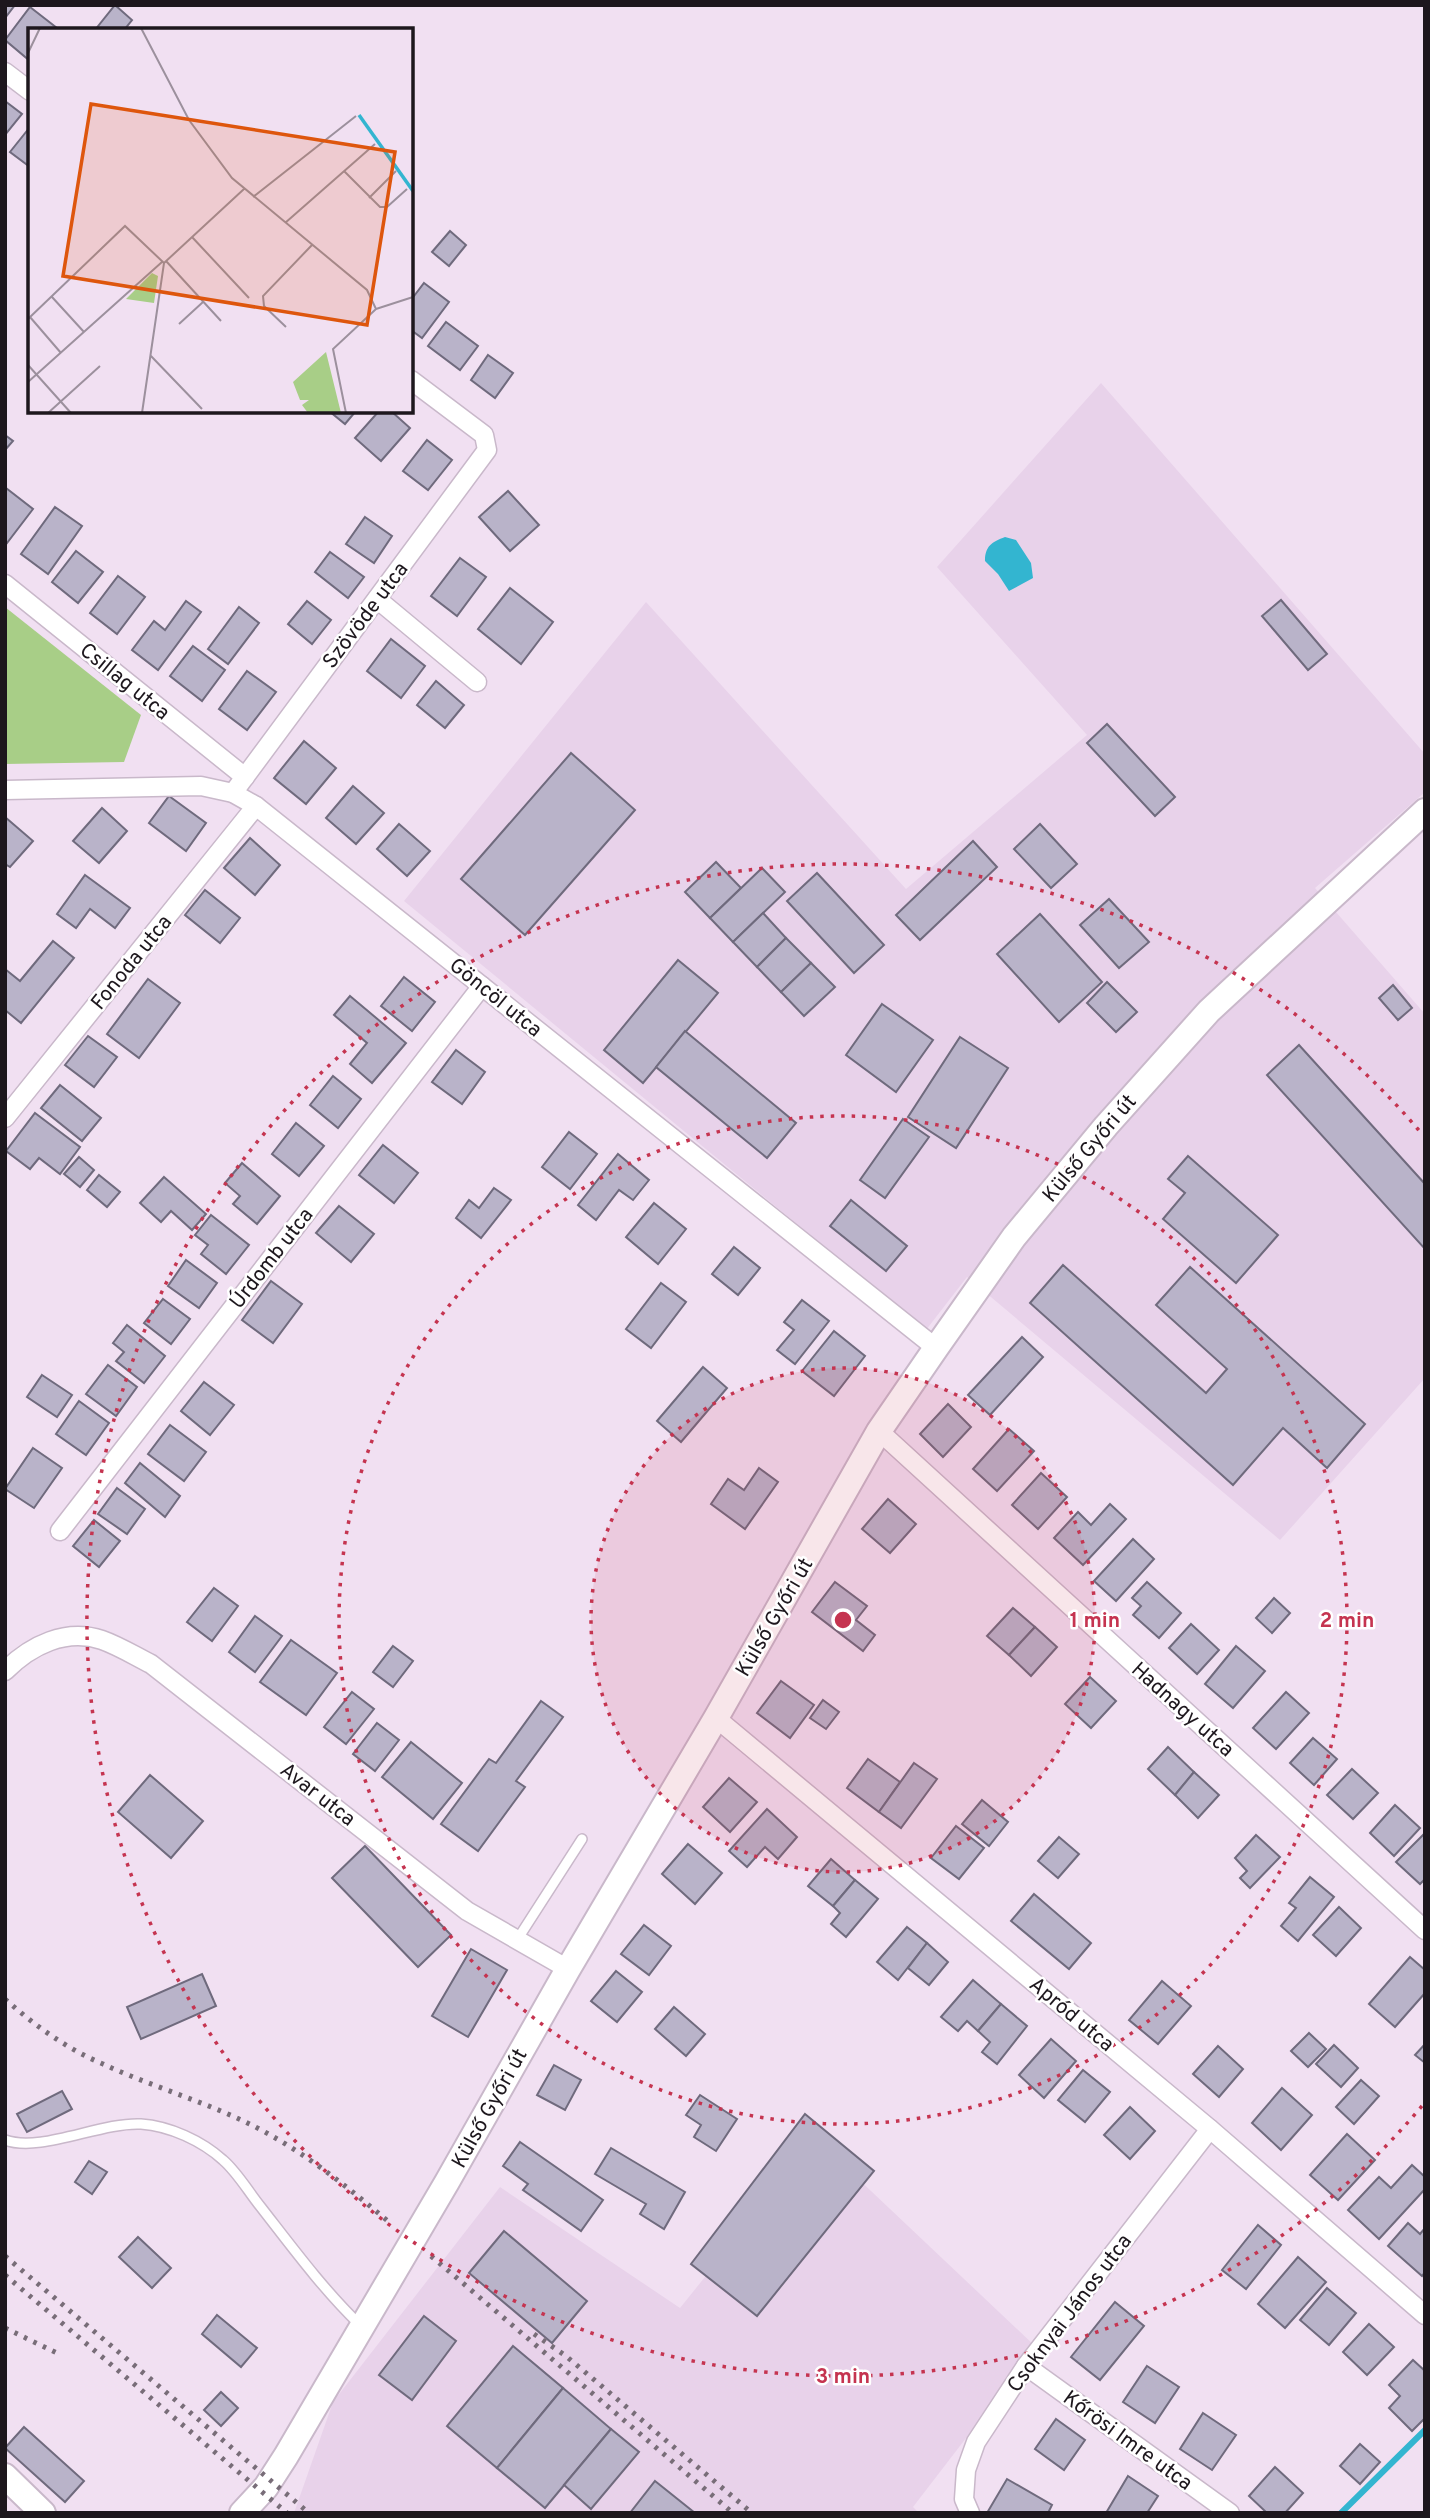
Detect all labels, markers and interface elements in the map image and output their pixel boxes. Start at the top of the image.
inset map [28,28,413,413]
street label: Szövöde utca [317,557,415,675]
street label: Csillag utca [73,638,175,727]
street label: Fonoda utca [86,910,179,1016]
street label: Göncöl utca [443,952,547,1044]
street label: Külső Győri út [1037,1089,1143,1209]
street label: Úrdomb utca [224,1202,320,1315]
street label: Külső Győri út [730,1553,820,1682]
centre of rings [831,1608,855,1632]
text: 1 min [1070,1608,1120,1635]
text: 2 min [1320,1608,1374,1635]
street label: Hadnagy utca [1125,1657,1239,1763]
street label: Avar utca [274,1757,360,1833]
street label: Apród utca [1023,1972,1119,2059]
street label: Külső Győri út [446,2044,534,2173]
street label: Csoknyai János utca [1002,2229,1139,2399]
text: 3 min [816,2364,870,2391]
street label: Kőrösi Imre utca [1057,2385,1197,2497]

